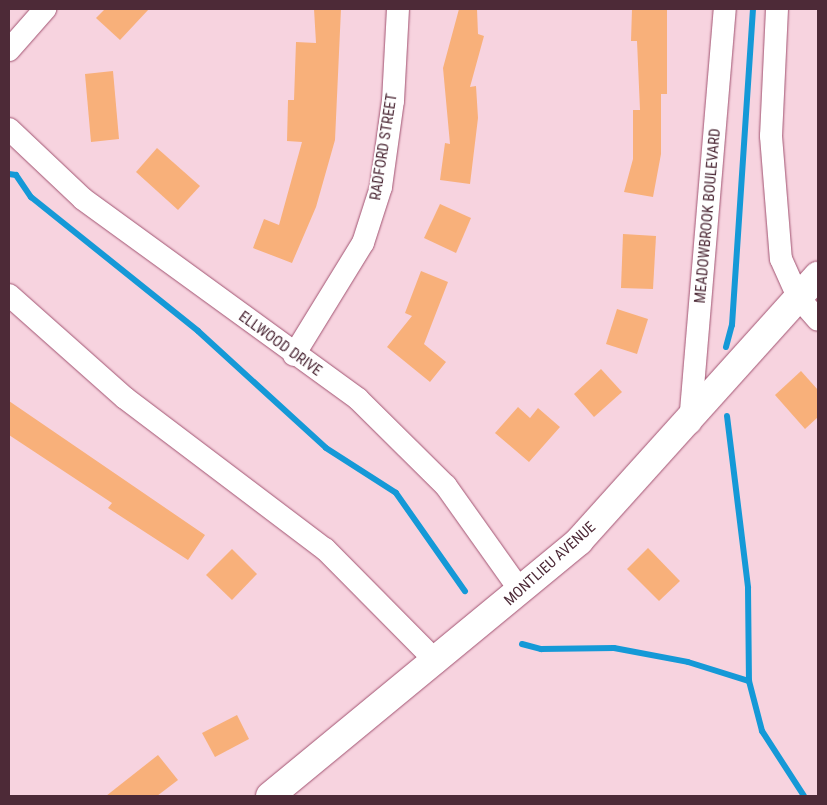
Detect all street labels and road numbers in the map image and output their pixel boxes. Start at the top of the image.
street label: RADFORD STREET [367,92,401,202]
street label: MEADOWBROOK BOULEVARD [691,128,725,304]
street label: ELLWOOD DRIVE [235,308,325,380]
street label: MONTLIEU AVENUE [501,518,599,610]

